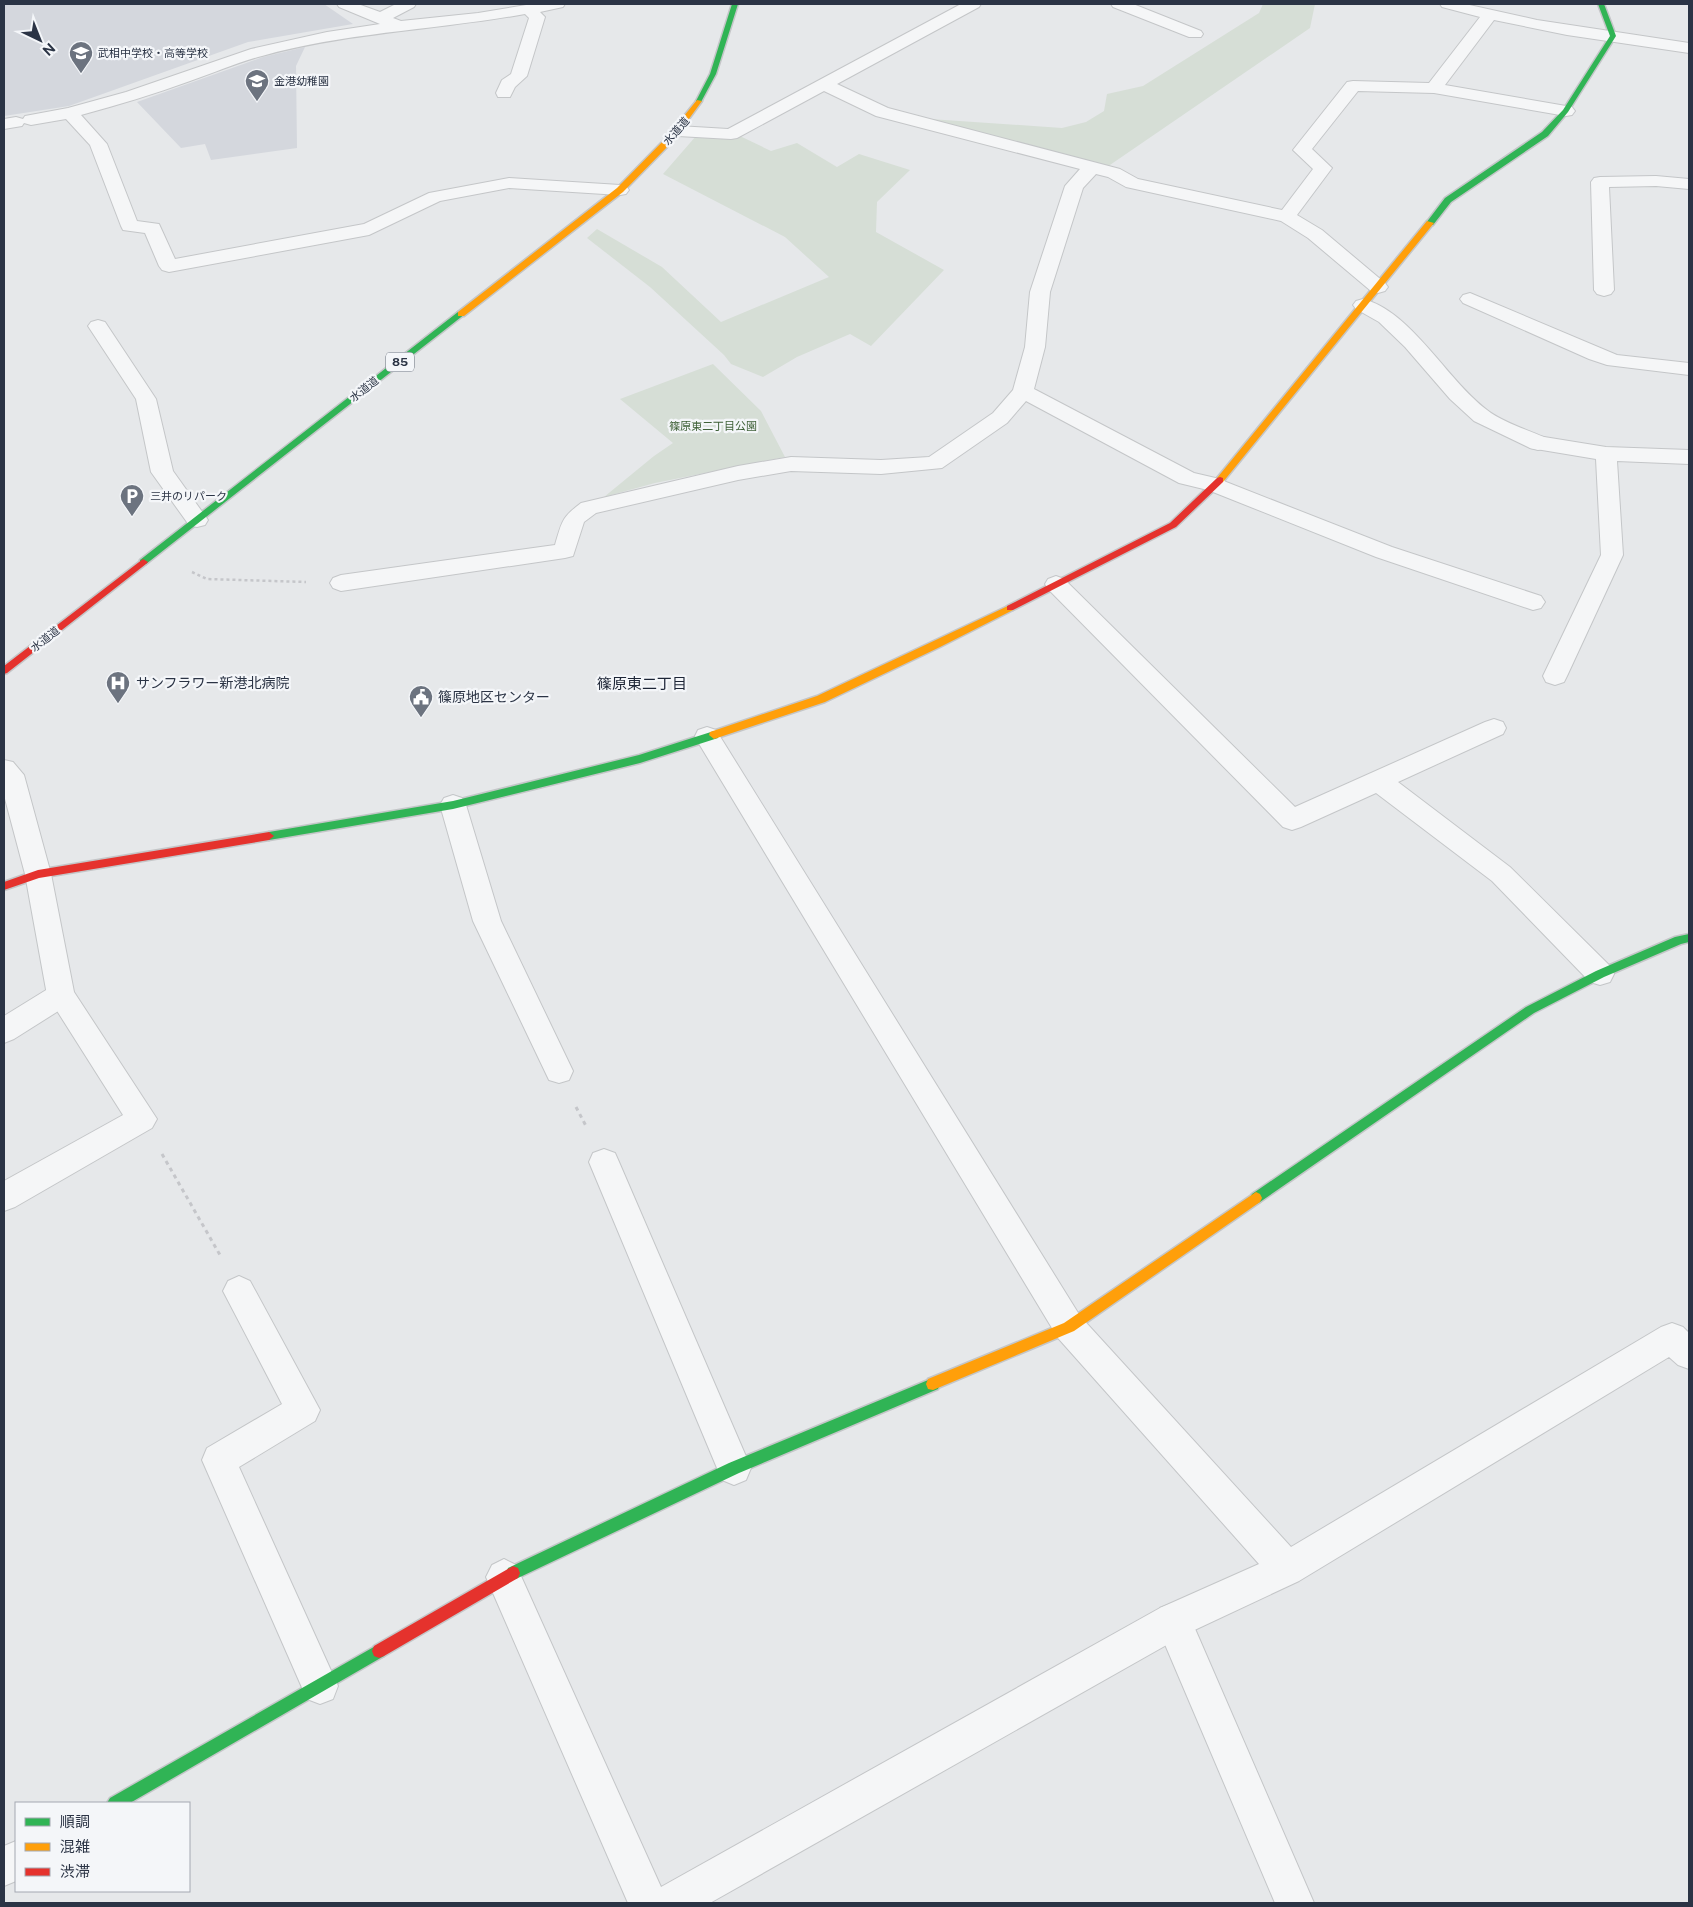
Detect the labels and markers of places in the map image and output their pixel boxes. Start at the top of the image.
school or university icon: 武相中学校・高等学校 [68,40,94,74]
place label: 武相中学校・高等学校 [98,47,208,59]
school or university icon: 金港幼稚園 [244,68,270,102]
place label: 金港幼稚園 [274,75,329,87]
parking icon: 三井のリパーク [119,483,145,517]
place label: 三井のリパーク [150,490,227,502]
hospital icon: サンフラワー新港北病院 [105,670,131,704]
place label: サンフラワー新港北病院 [136,675,290,691]
public building icon: 篠原地区センター [408,684,434,718]
place label: 篠原地区センター [438,689,550,705]

